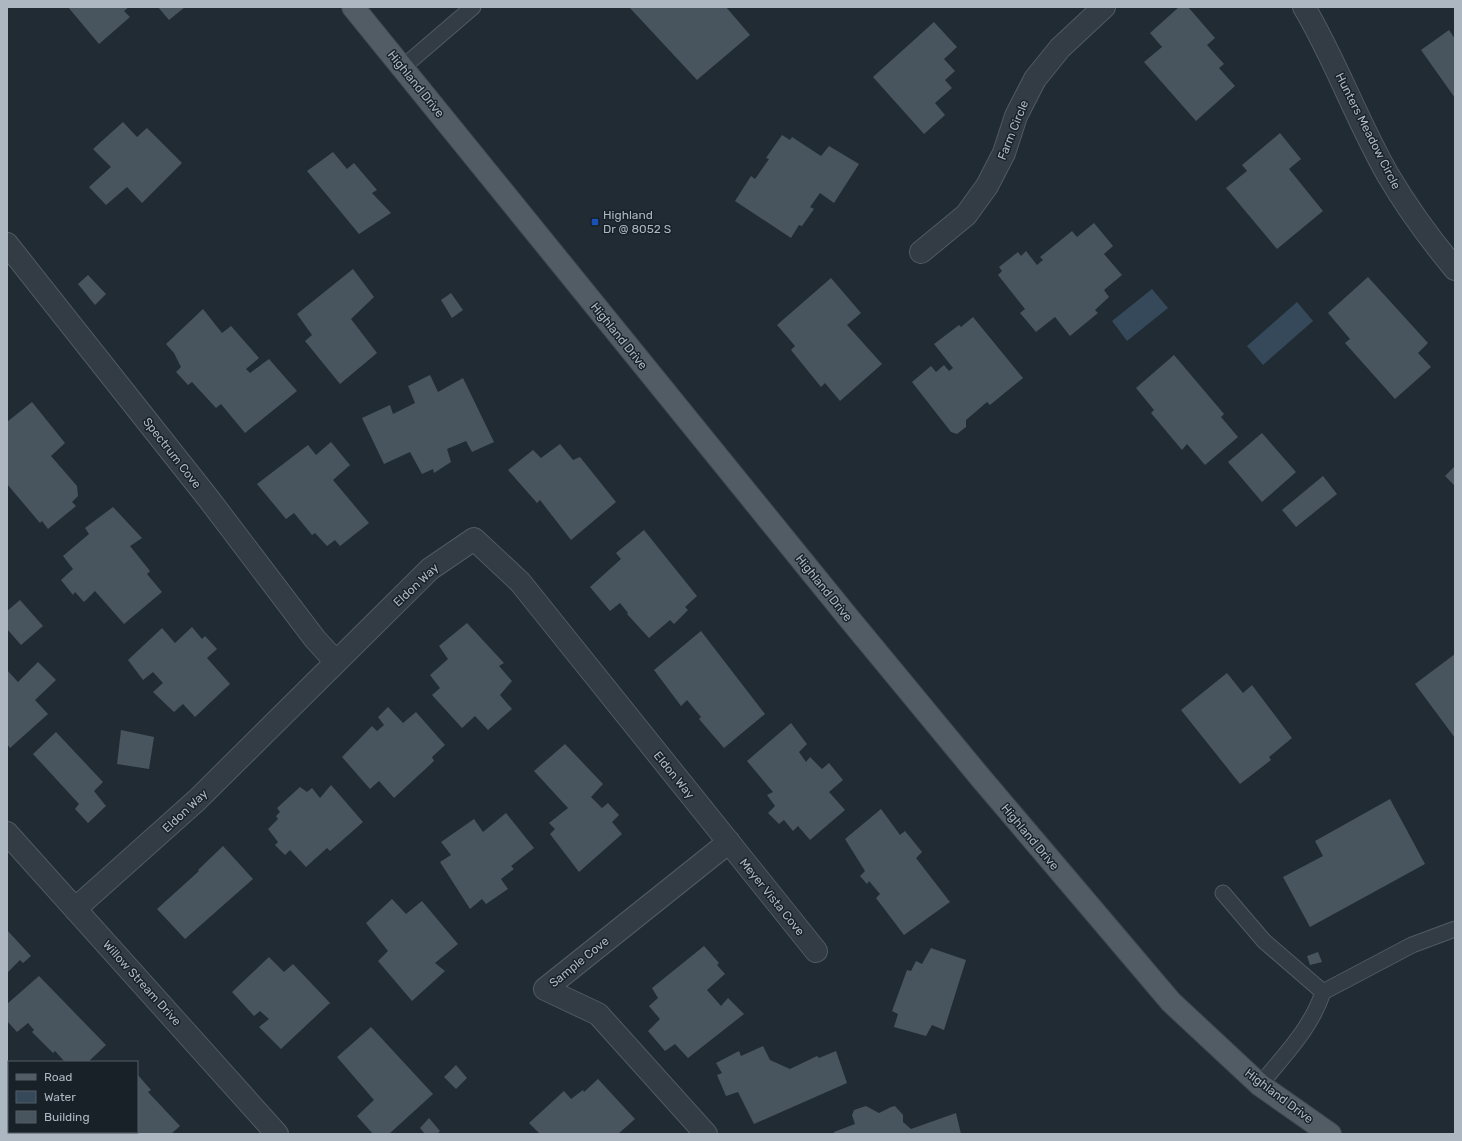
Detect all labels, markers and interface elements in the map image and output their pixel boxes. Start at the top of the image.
street label: Highland Drive [385,48,447,120]
street label: Hunters Meadow Circle [1333,71,1404,192]
street label: Farm Circle [995,98,1031,162]
place label: Highland Dr @ 8052 S [603,208,671,236]
marker: Highland Dr @ 8052 S [590,217,600,227]
street label: Highland Drive [588,300,650,372]
street label: Spectrum Cove [140,415,204,491]
street label: Highland Drive [793,552,855,624]
street label: Eldon Way [390,560,442,609]
street label: Eldon Way [651,749,698,802]
street label: Eldon Way [159,786,211,835]
street label: Highland Drive [998,801,1062,873]
street label: Meyer Vista Cove [737,856,807,939]
street label: Sample Cove [547,934,612,990]
street label: Willow Stream Drive [100,938,184,1029]
legend [8,1061,138,1133]
street label: Highland Drive [1242,1066,1316,1126]
text: Road [44,1070,72,1084]
text: Water [44,1090,76,1104]
text: Building [44,1110,90,1124]

